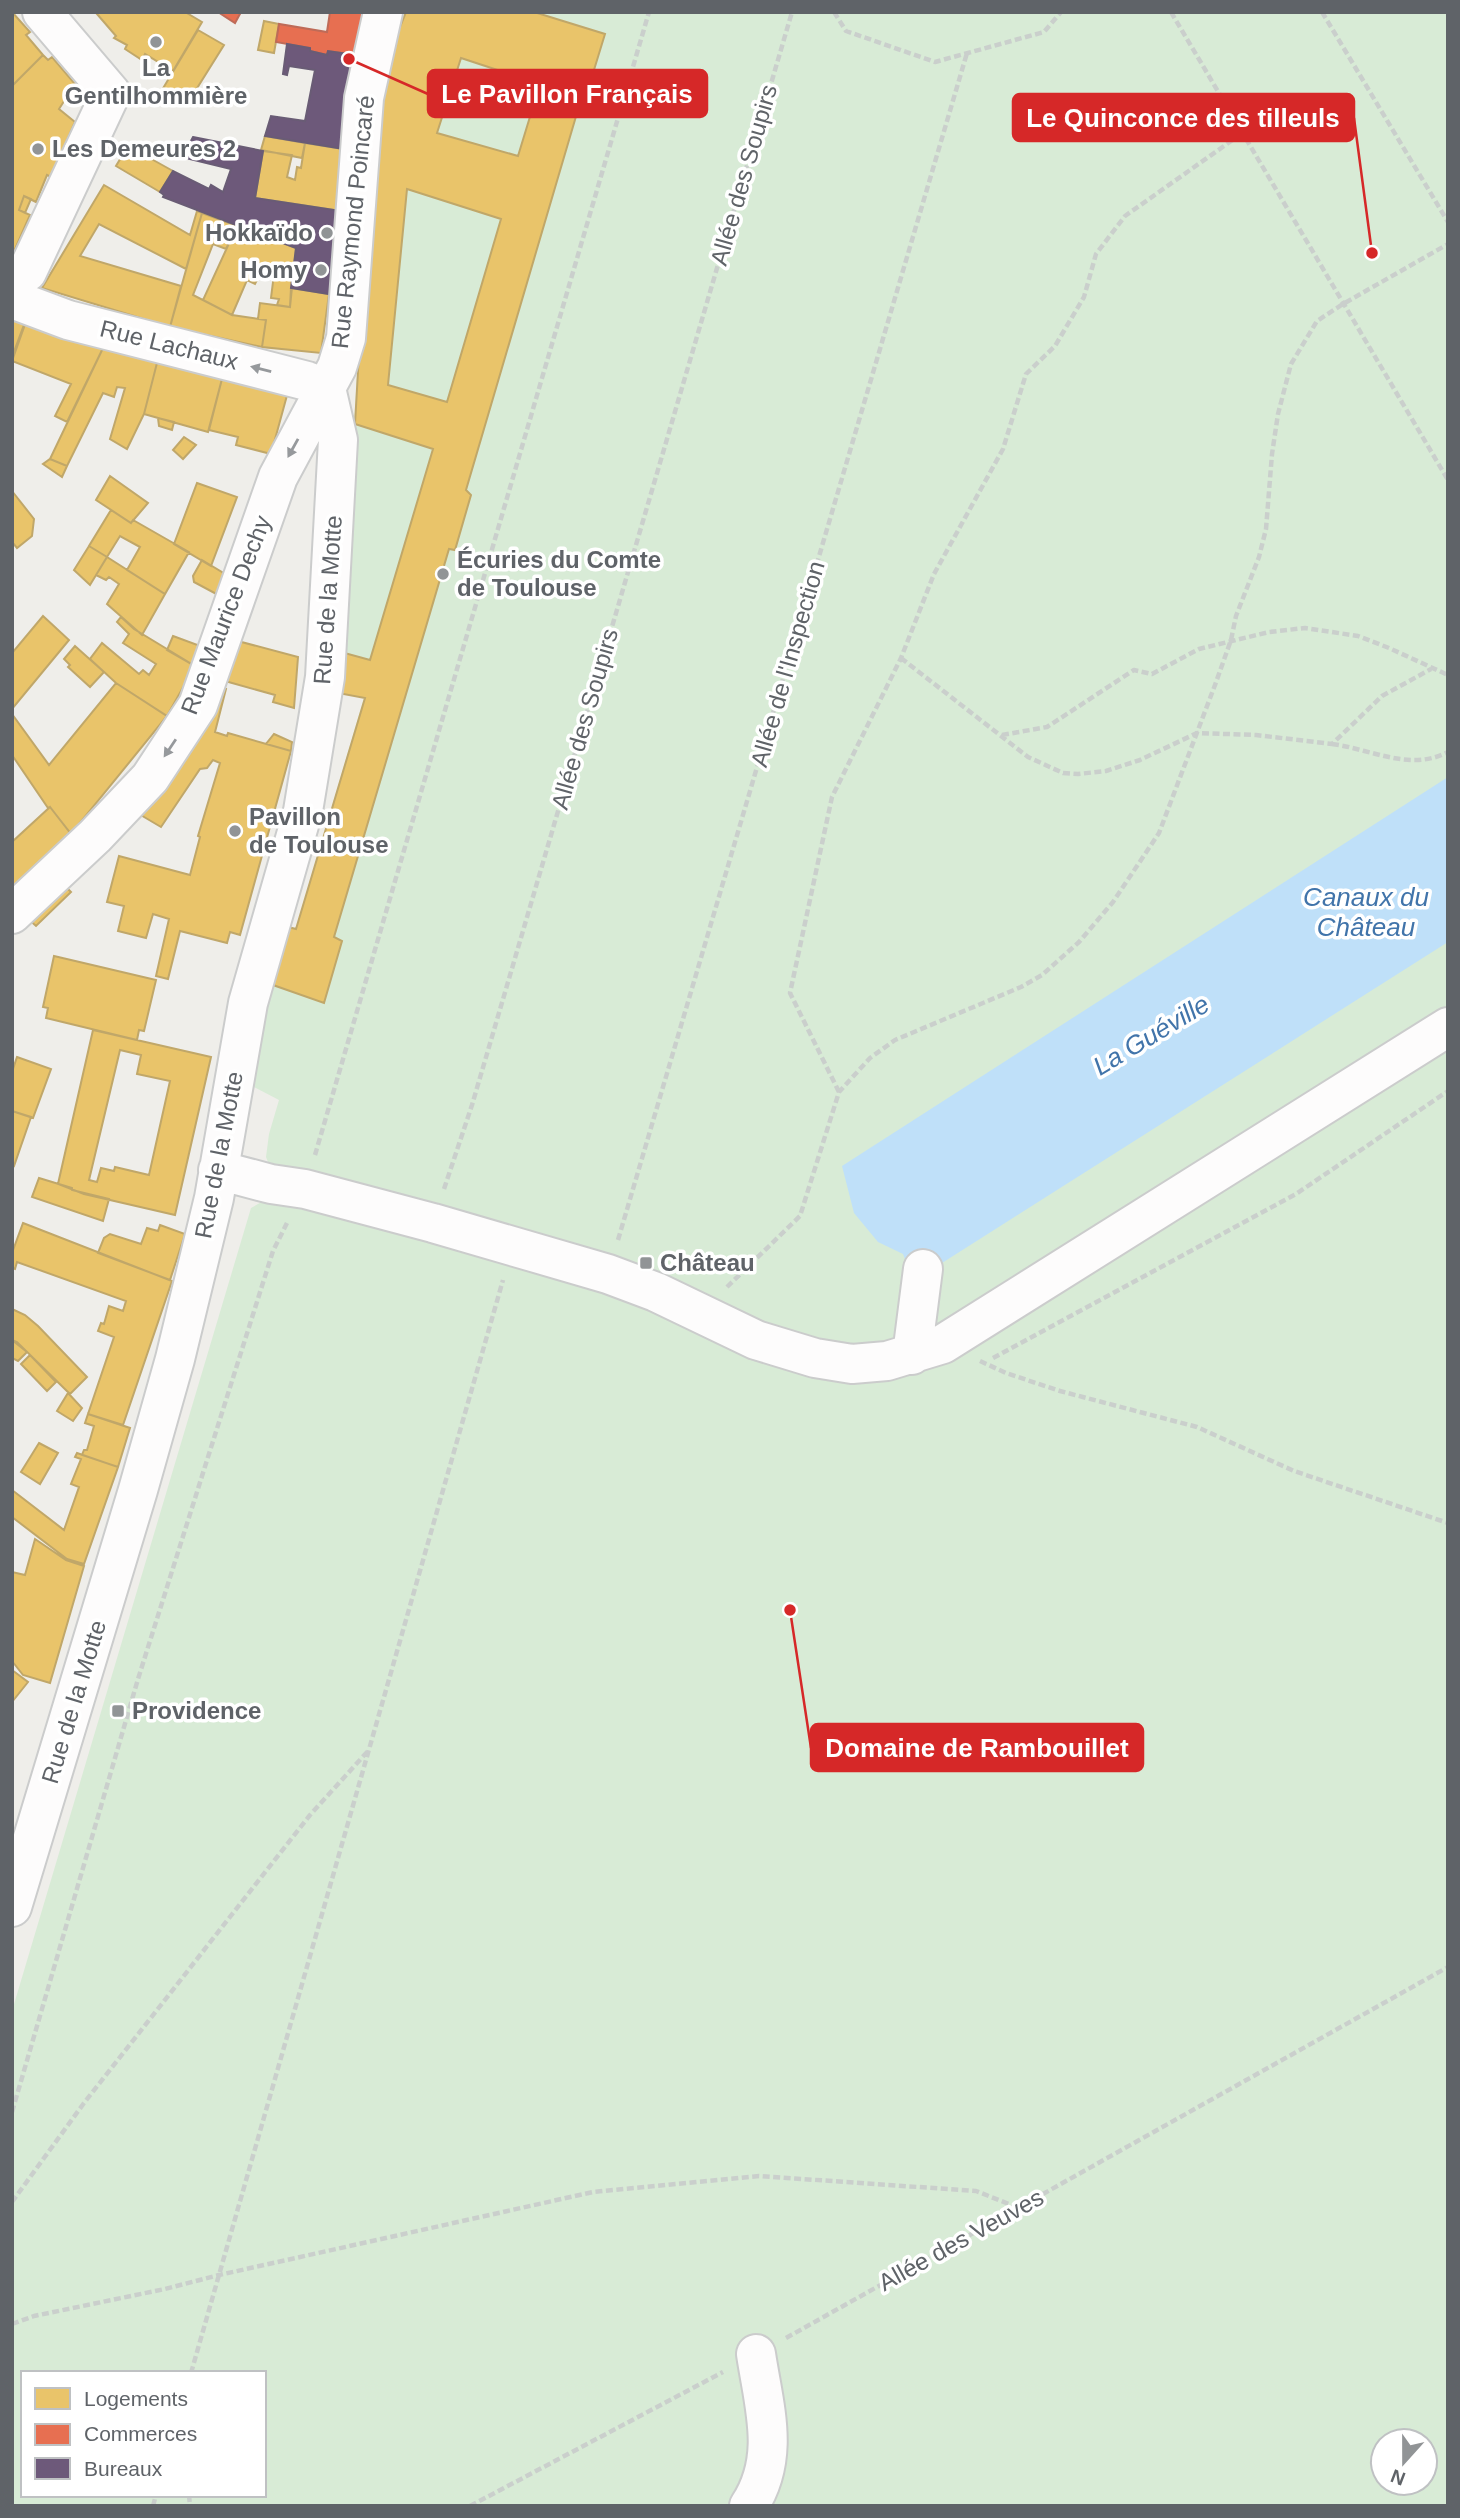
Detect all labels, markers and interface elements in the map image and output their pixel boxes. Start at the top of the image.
marker: La Gentilhommière [148,34,164,50]
place label: La Gentilhommière [65,54,247,109]
callout: Le Pavillon Français [428,70,707,117]
text: Le Pavillon Français [441,79,693,109]
street label: Allée des Soupirs [705,81,782,268]
street label: Rue Raymond Poincaré [326,94,379,350]
callout: Le Quinconce des tilleuls [1013,94,1354,141]
text: Le Quinconce des tilleuls [1026,103,1340,133]
place label: Les Demeures 2 [52,135,236,162]
marker: Les Demeures 2 [30,141,46,157]
place label: Hokkaïdo [205,219,313,246]
marker: Hokkaïdo [319,225,335,241]
place label: Homy [240,256,308,283]
marker: Homy [313,262,329,278]
street label: Rue Lachaux [97,314,241,375]
one-way arrow [250,363,272,374]
one-way arrow [287,438,299,458]
street label: Rue Maurice Dechy [175,512,276,718]
street label: Rue de la Motte [308,515,347,685]
place label: Écuries du Comte de Toulouse [457,546,661,601]
street label: Allée de l'Inspection [745,558,830,770]
marker: Écuries du Comte de Toulouse [435,566,451,582]
street label: Allée des Soupirs [546,625,623,812]
one-way arrow [163,739,177,757]
place label: Pavillon de Toulouse [249,803,389,858]
marker: Pavillon de Toulouse [227,823,243,839]
water label: Canaux du Château [1303,882,1429,942]
water label: La Guéville [1088,989,1214,1081]
street label: Rue de la Motte [189,1069,248,1241]
place label: Château [660,1249,755,1276]
marker: Château [638,1255,654,1271]
street label: Rue de la Motte [36,1617,111,1787]
place label: Providence [132,1697,261,1724]
marker: Providence [110,1703,126,1719]
callout: Domaine de Rambouillet [811,1724,1143,1771]
text: Domaine de Rambouillet [825,1733,1129,1763]
street label: Allée des Veuves [874,2183,1048,2296]
legend [21,2371,266,2497]
text: Logements [84,2387,188,2410]
text: Commerces [84,2422,197,2445]
north arrow [1369,2427,1439,2497]
text: Bureaux [84,2457,163,2480]
text: N [1388,2465,1408,2490]

